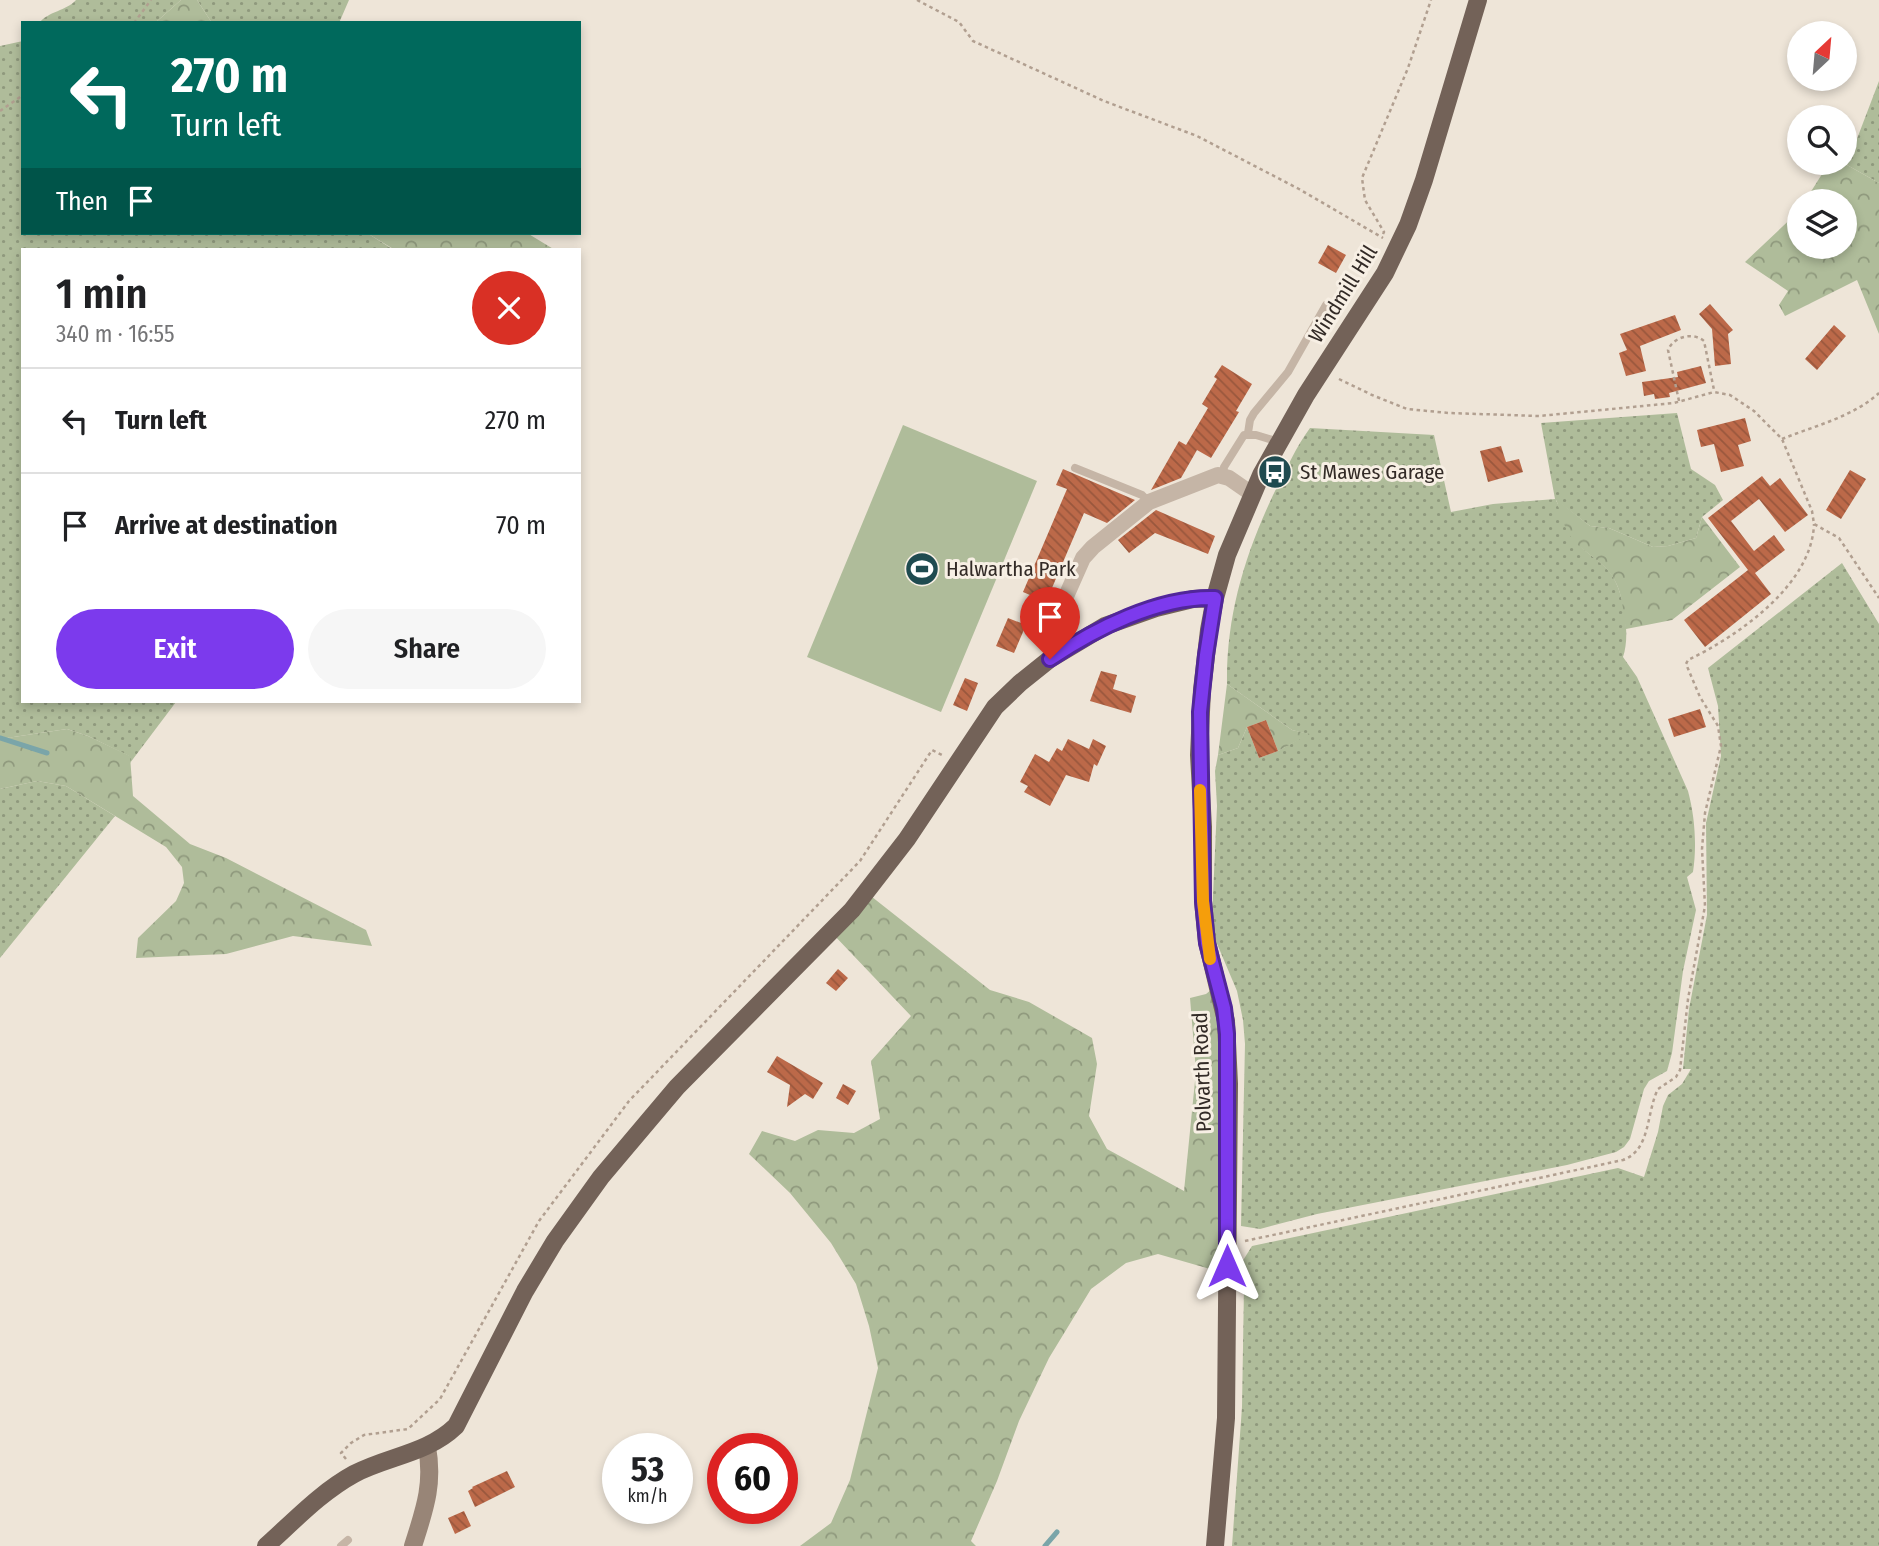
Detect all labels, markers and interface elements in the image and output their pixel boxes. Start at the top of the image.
north arrow [1787,21,1857,91]
map controls [1787,21,1857,259]
text: 270 m [171,46,288,105]
icon: left [56,49,147,140]
button: search [1787,105,1857,175]
text: Turn left [171,106,281,144]
icon: arrive [122,182,160,220]
text: Then [56,186,108,217]
button: layers [1787,189,1857,259]
street label: Windmill Hill [1303,240,1383,347]
text: 1 min [56,269,147,319]
button: close [472,271,546,345]
text: 340 m · 16:55 [56,320,175,348]
icon: left [56,402,94,440]
text: Turn left [115,405,207,436]
text: 270 m [485,405,546,436]
bus stop icon: St Mawes Garage [1256,453,1294,491]
place label: St Mawes Garage [1300,459,1444,485]
icon: arrive [56,507,94,545]
text: Arrive at destination [115,510,338,541]
text: 70 m [496,510,546,541]
sports icon: Halwartha Park [903,550,941,588]
place label: Halwartha Park [946,556,1076,582]
pin [1020,587,1080,659]
icon: arrive [1031,598,1069,636]
button: Exit [56,609,294,689]
button: Share [308,609,546,689]
street label: Polvarth Road [1187,1012,1217,1132]
position arrow [1190,1229,1264,1303]
speed limit sign: 60 [707,1433,798,1524]
text: 53 [631,1448,664,1490]
text: km/h [627,1485,668,1507]

